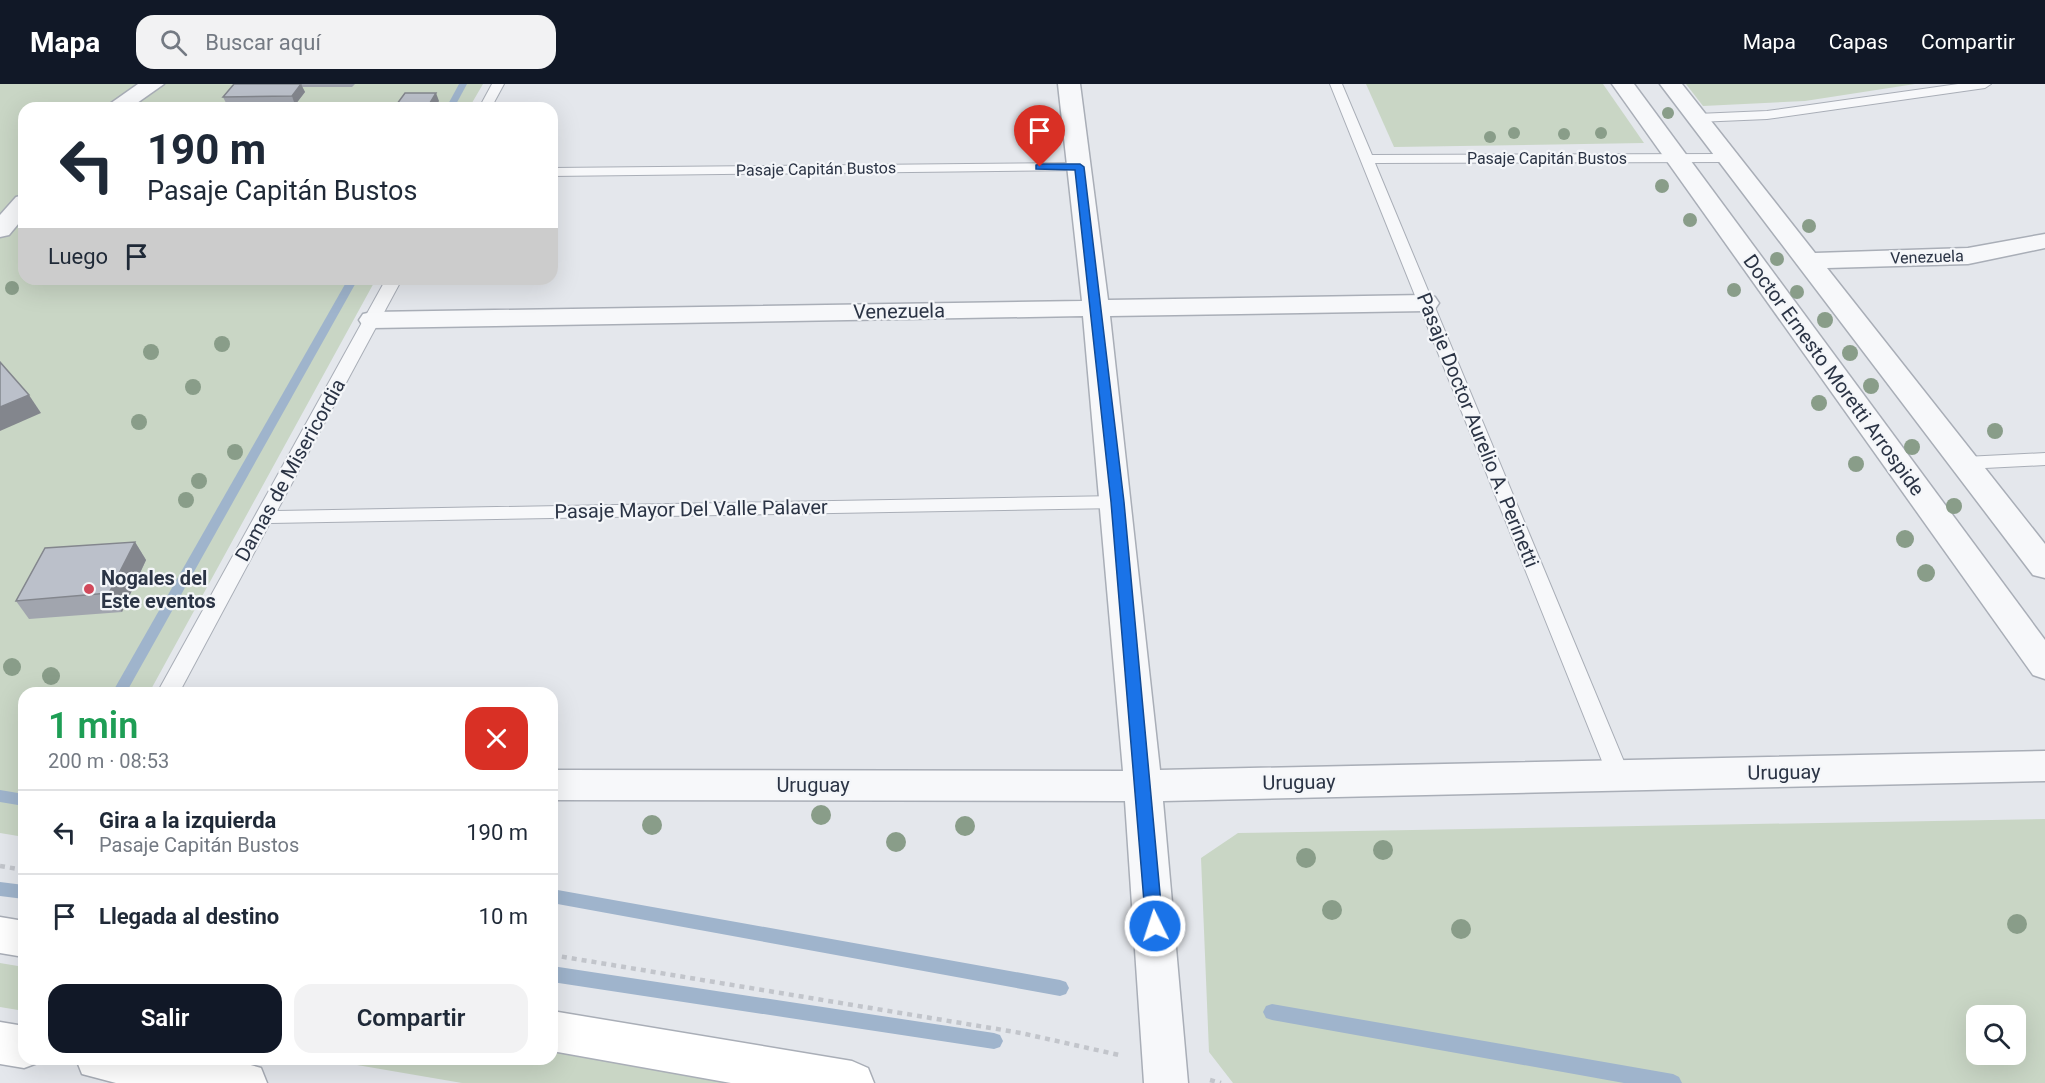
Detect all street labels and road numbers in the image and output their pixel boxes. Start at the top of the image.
street label: Pasaje Capitán Bustos [1467,149,1627,168]
street label: Pasaje Capitán Bustos [736,158,896,180]
street label: Venezuela [1890,246,1964,268]
street label: Doctor Ernesto Moretti Arrospide [1738,250,1930,500]
street label: Pasaje Doctor Aurelio A. Perinetti [1412,289,1544,571]
street label: Venezuela [853,298,945,324]
street label: Damas de Misericordia [230,375,350,565]
street label: Pasaje Mayor Del Valle Palaver [554,495,828,523]
street label: Uruguay [1747,759,1821,785]
street label: Uruguay [1262,769,1336,795]
street label: Uruguay [776,773,850,797]

